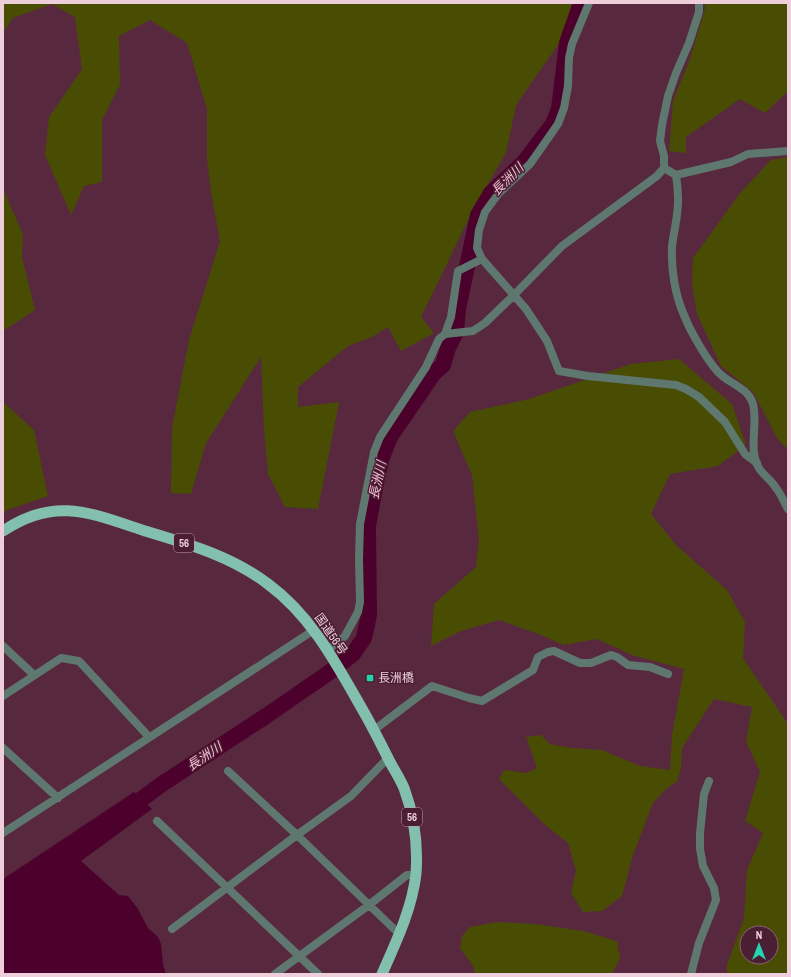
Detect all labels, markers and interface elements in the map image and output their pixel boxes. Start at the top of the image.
water label: 長洲川 [488,158,529,199]
water label: 長洲川 [365,457,390,501]
road number: 56 [174,534,194,552]
street label: 国道56号 [311,610,351,658]
place label: 長洲橋 [378,670,414,686]
marker: 長洲橋 [365,673,375,683]
water label: 長洲川 [183,737,227,774]
road number: 56 [402,808,422,826]
north arrow [739,925,779,965]
text: N [756,928,762,942]

